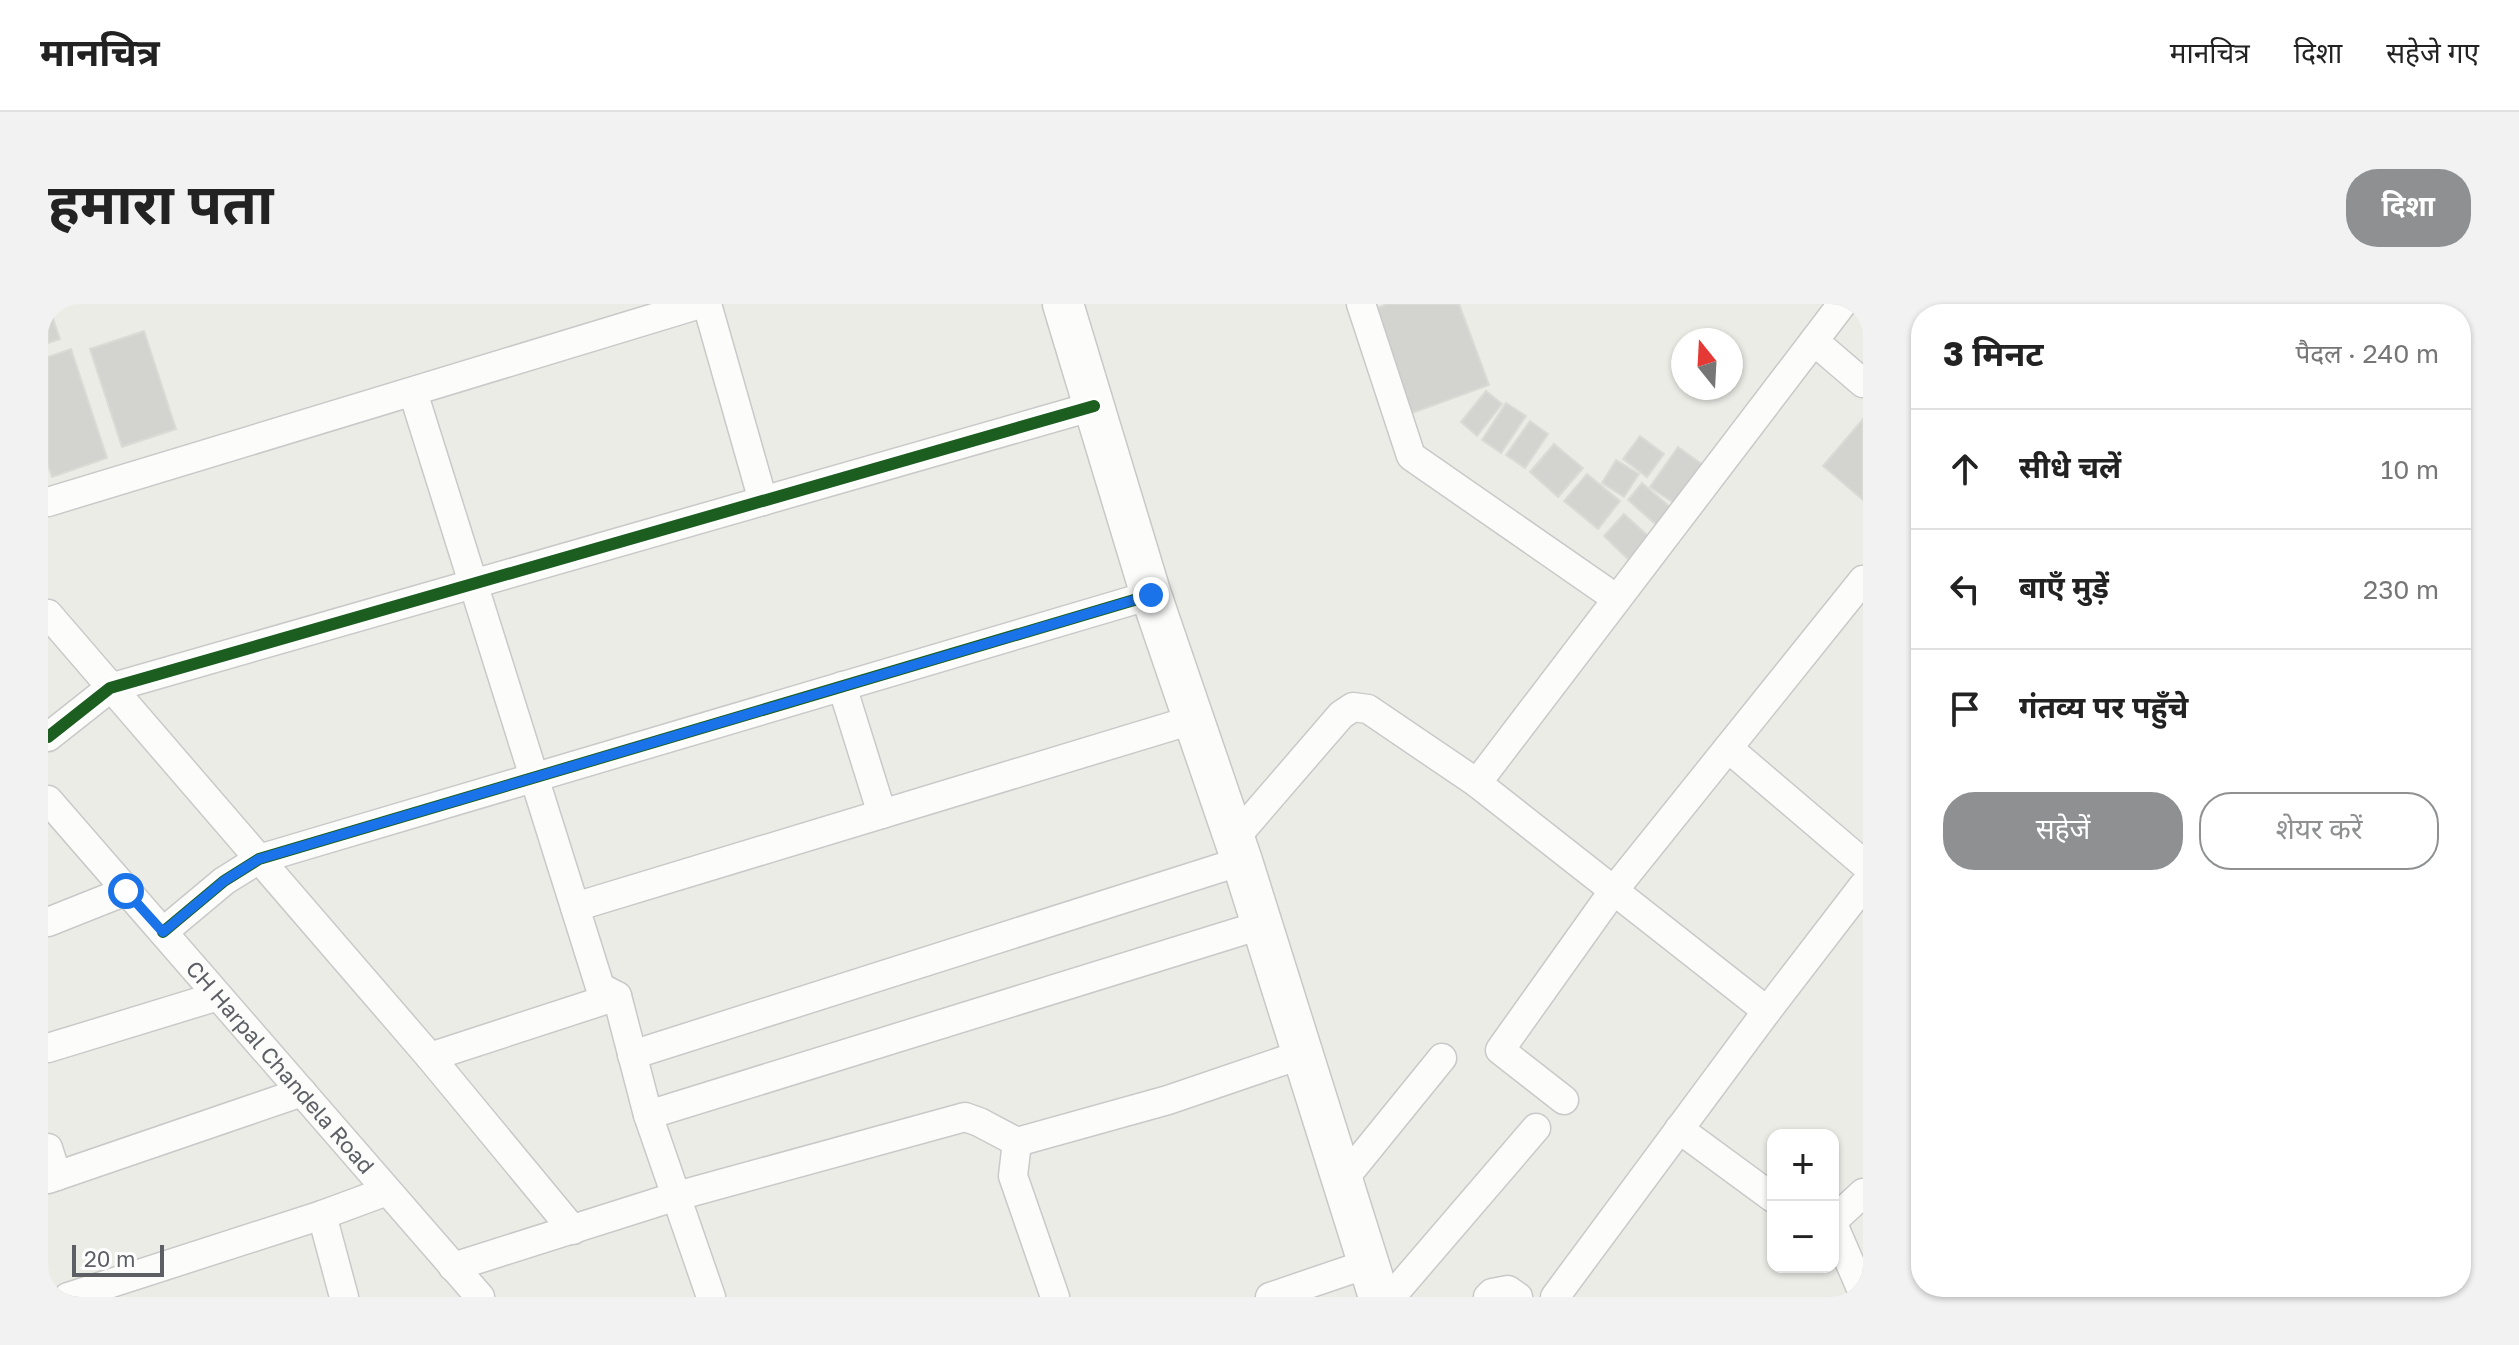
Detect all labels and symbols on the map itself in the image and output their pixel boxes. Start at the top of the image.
north arrow [1671,328,1743,400]
route end [1133,577,1169,613]
route start [108,873,144,909]
street label: CH Harpal Chandela Road [181,955,380,1179]
scale bar [72,1241,164,1277]

